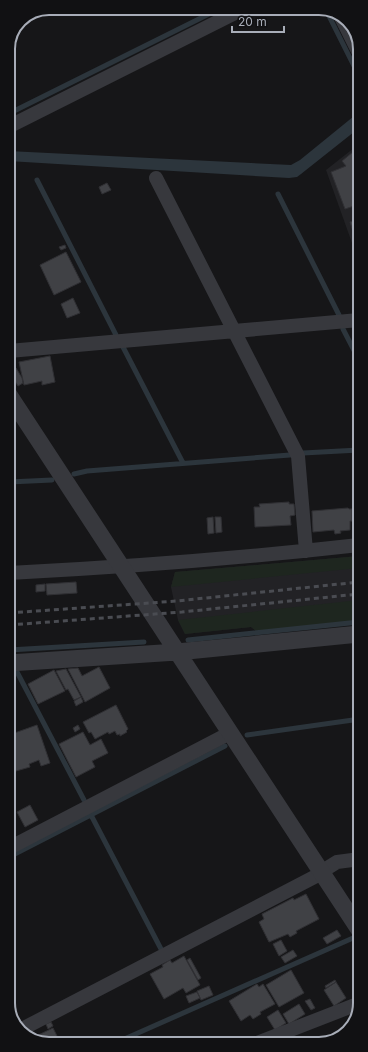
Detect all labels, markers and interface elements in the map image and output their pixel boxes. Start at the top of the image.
scale bar [232,8,284,34]
text: 20 m [238,14,267,29]

